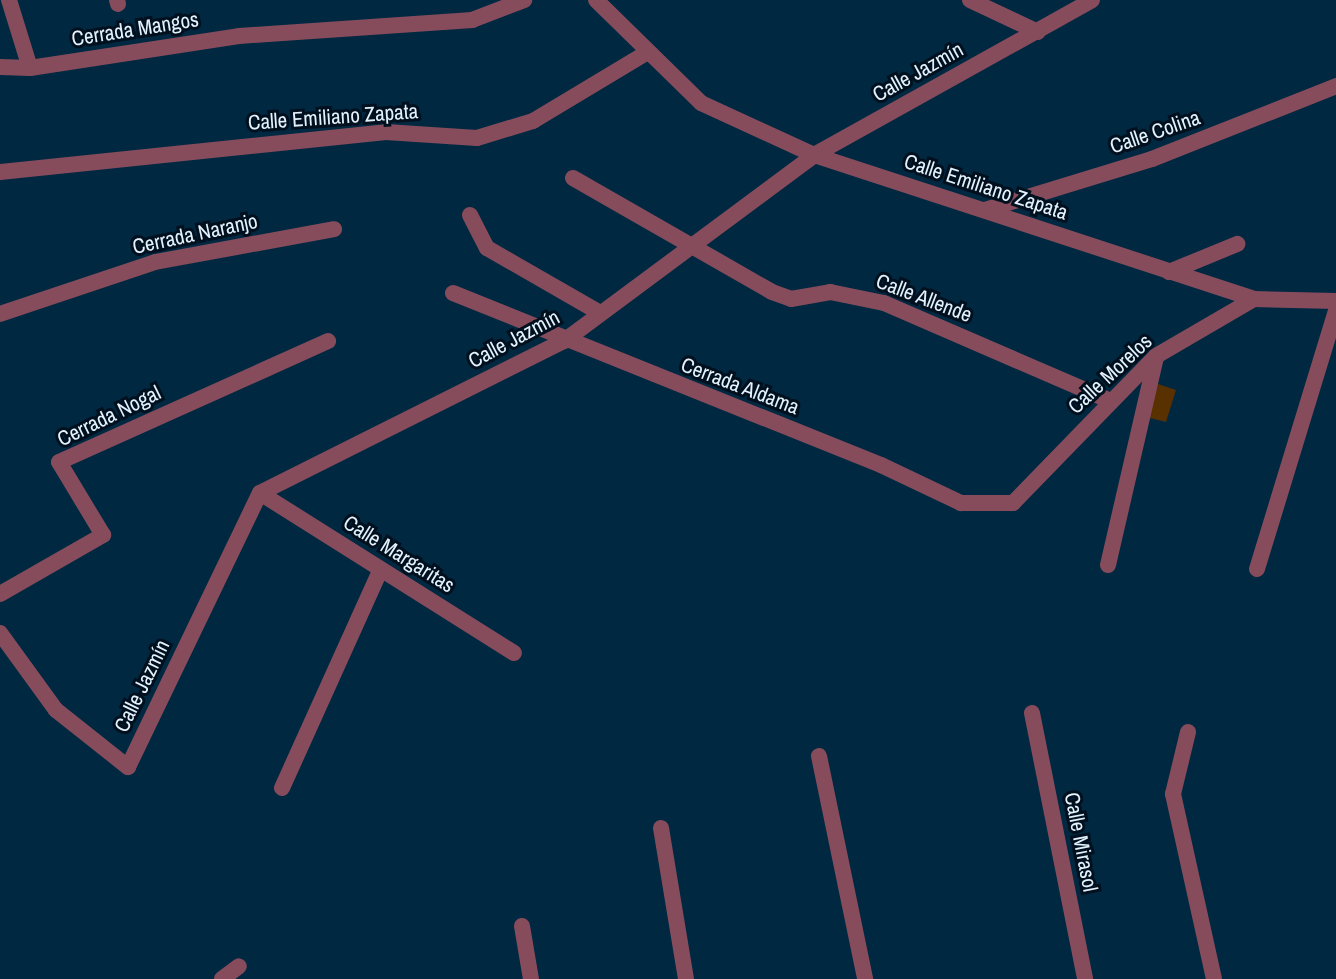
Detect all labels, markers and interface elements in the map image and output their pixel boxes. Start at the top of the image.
street label: Cerrada Mangos [70,7,200,51]
street label: Calle Jazmín [868,37,968,107]
street label: Calle Emiliano Zapata [247,98,419,136]
street label: Calle Colina [1107,105,1203,159]
street label: Calle Emiliano Zapata [901,149,1071,225]
street label: Cerrada Naranjo [130,208,260,260]
street label: Calle Allende [872,268,976,328]
street label: Calle Jazmín [464,305,564,373]
street label: Calle Morelos [1063,329,1157,419]
street label: Cerrada Aldama [677,352,803,420]
street label: Cerrada Nogal [53,380,165,452]
street label: Calle Margaritas [339,510,459,598]
street label: Calle Jazmín [109,636,175,736]
street label: Calle Mirasol [1059,790,1103,894]

